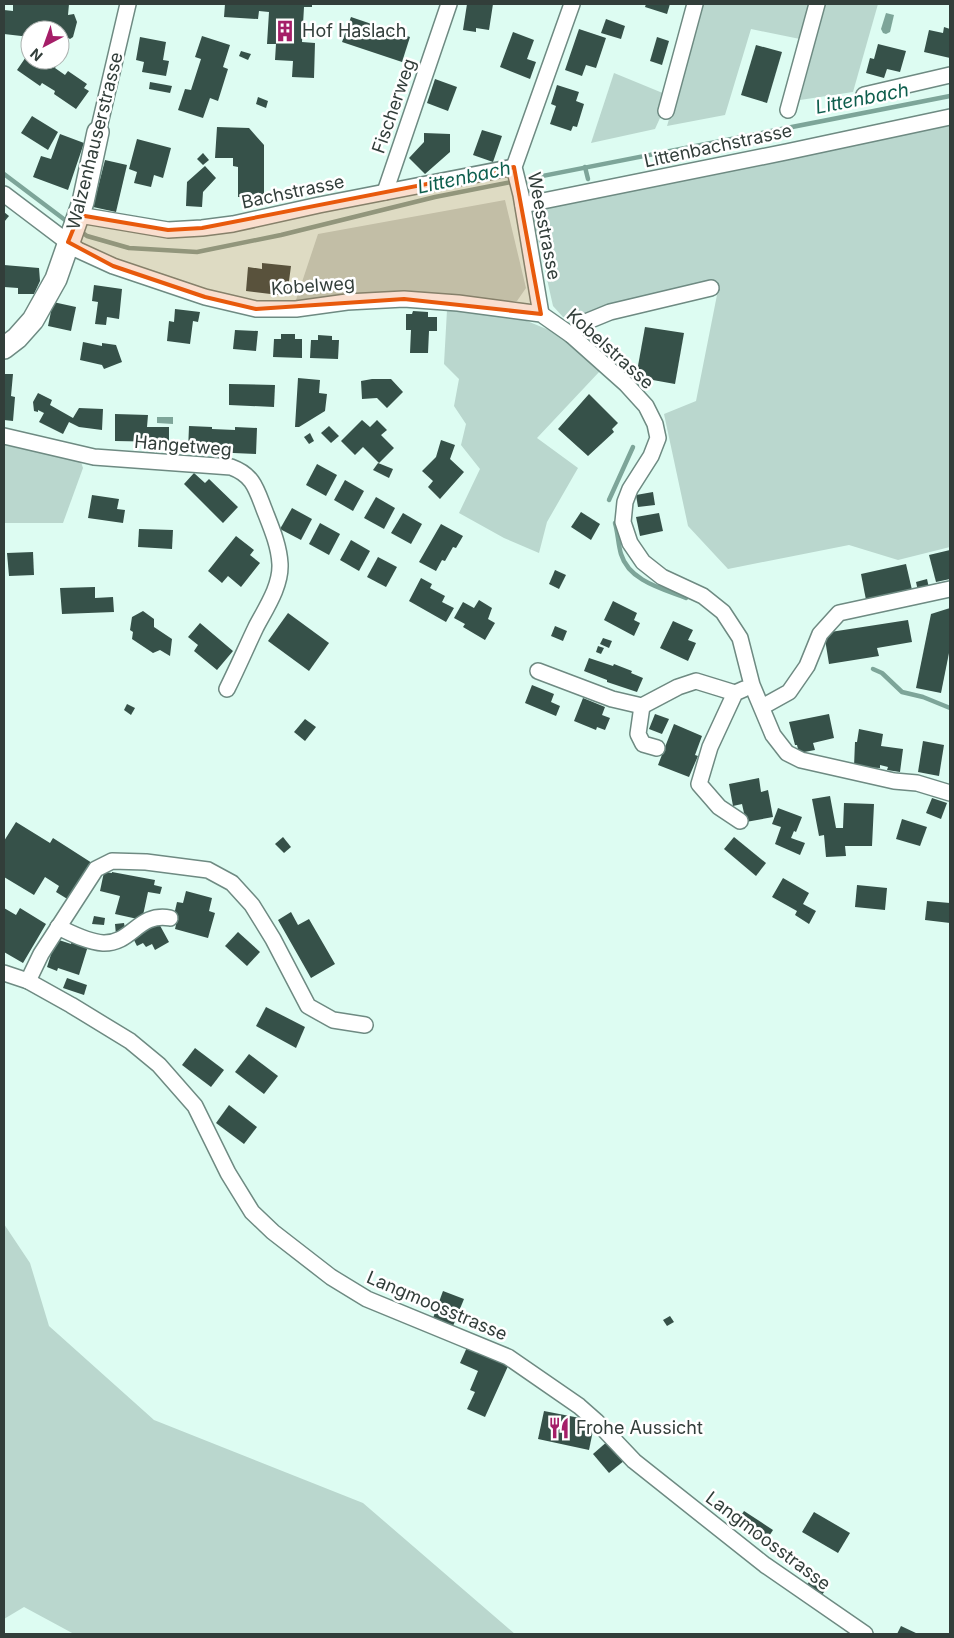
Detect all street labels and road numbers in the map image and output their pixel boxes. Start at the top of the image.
street label: Walzenhauserstrasse [62,50,127,232]
street label: Fischerweg [368,56,420,156]
street label: Littenbachstrasse [642,120,794,171]
street label: Bachstrasse [240,170,346,213]
street label: Weesstrasse [524,170,565,281]
street label: Kobelweg [270,272,356,299]
street label: Kobelstrasse [562,304,658,393]
street label: Hangetweg [133,431,233,460]
street label: Langmoosstrasse [364,1266,511,1345]
street label: Langmoosstrasse [702,1487,835,1594]

